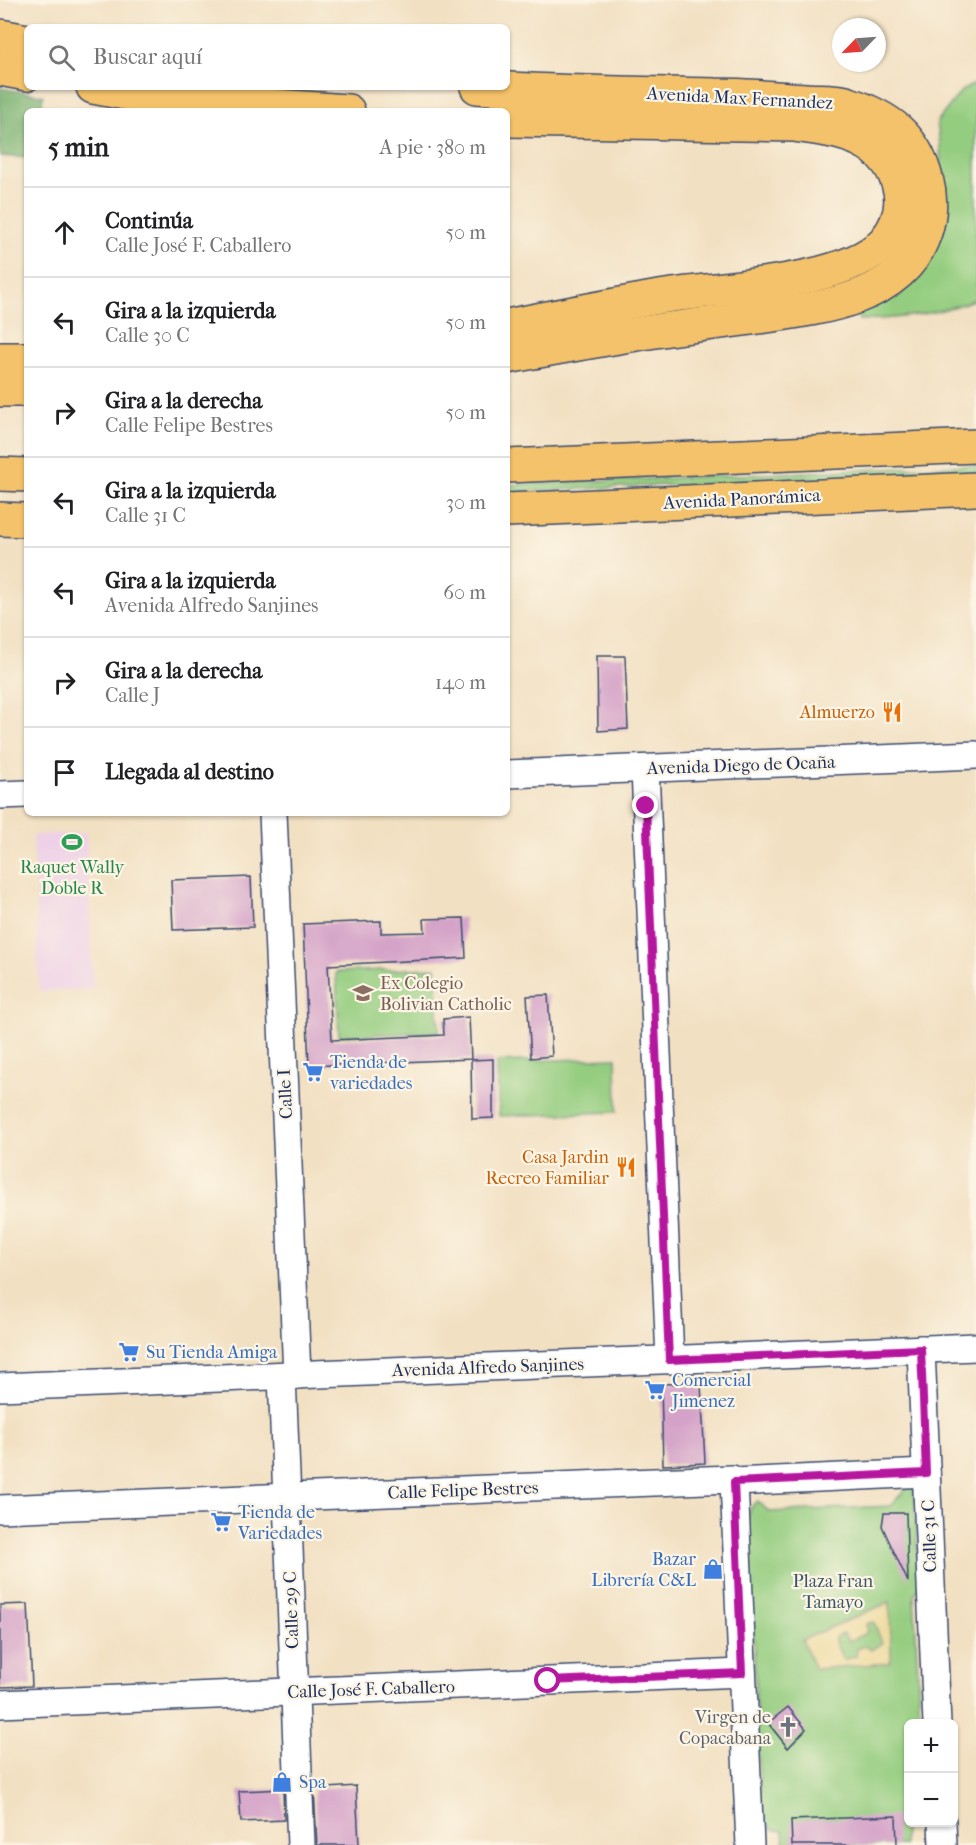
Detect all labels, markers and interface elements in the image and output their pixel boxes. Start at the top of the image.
north arrow [832,18,886,72]
search box [24,24,510,90]
icon: search [45,41,78,74]
text: Buscar aquí [93,44,202,70]
street label: Avenida Max Fernandez [645,83,834,114]
text: 5 min [48,132,109,163]
text: A pie · 380 m [380,136,486,159]
text: Continúa [105,208,193,234]
icon: ahead [48,216,81,249]
text: 50 m [445,221,486,244]
text: Calle José F. Caballero [105,234,291,257]
text: Gira a la izquierda [105,298,276,324]
icon: left [48,306,81,339]
text: 50 m [445,311,486,334]
text: Calle 30 C [105,324,190,347]
text: Gira a la derecha [105,388,262,414]
icon: right [48,396,81,429]
text: 50 m [445,401,486,424]
text: Calle Felipe Bestres [105,414,273,437]
text: Gira a la izquierda [105,478,276,504]
street label: Avenida Panorámica [662,485,822,514]
icon: left [48,486,81,519]
text: 30 m [446,491,486,514]
text: Calle 31 C [105,504,186,527]
text: Gira a la izquierda [105,568,276,594]
icon: left [48,576,81,609]
text: 60 m [443,581,486,604]
text: Avenida Alfredo Sanjines [105,594,319,617]
text: Gira a la derecha [105,658,262,684]
icon: right [48,666,81,699]
text: 140 m [435,671,486,694]
text: Calle J [105,684,160,707]
restaurant icon: Almuerzo [880,700,904,724]
place label: Almuerzo [799,702,875,723]
street label: Avenida Diego de Ocaña [645,752,836,779]
icon: arrive [48,756,81,789]
text: Llegada al destino [105,759,274,785]
route end [632,792,658,818]
sports icon: Raquet Wally Doble R [60,830,84,854]
place label: Raquet Wally Doble R [20,857,126,899]
place label: Ex Colegio Bolivian Catholic [380,973,512,1015]
school or university icon: Ex Colegio Bolivian Catholic [351,981,375,1005]
place label: Tienda de variedades [330,1052,413,1094]
supermarket icon: Tienda de variedades [301,1060,325,1084]
street label: Calle I [274,1068,297,1120]
place label: Casa Jardin Recreo Familiar [485,1147,610,1189]
restaurant icon: Casa Jardin Recreo Familiar [614,1155,638,1179]
supermarket icon: Su Tienda Amiga [117,1340,141,1364]
place label: Su Tienda Amiga [146,1342,278,1363]
street label: Avenida Alfredo Sanjines [391,1354,585,1381]
place label: Comercial Jimenez [670,1370,751,1412]
supermarket icon: Comercial Jimenez [643,1378,667,1402]
street label: Calle Felipe Bestres [387,1477,539,1504]
street label: Calle 31 C [918,1499,941,1573]
place label: Tienda de Variedades [237,1502,322,1544]
supermarket icon: Tienda de Variedades [209,1510,233,1534]
place label: Bazar Librería C&L [591,1549,696,1591]
shop icon: Bazar Librería C&L [701,1557,725,1581]
street label: Calle 29 C [280,1571,303,1649]
park label: Plaza Fran Tamayo [793,1571,874,1613]
route start [534,1667,560,1693]
street label: Calle José F. Caballero [287,1676,455,1703]
place label: Virgen de Copacabana [679,1707,772,1749]
church icon: Virgen de Copacabana [776,1715,800,1739]
map controls [904,1719,958,1827]
button: + [904,1719,958,1773]
shop icon: Spa [270,1770,294,1794]
place label: Spa [299,1772,327,1793]
button: − [904,1773,958,1827]

